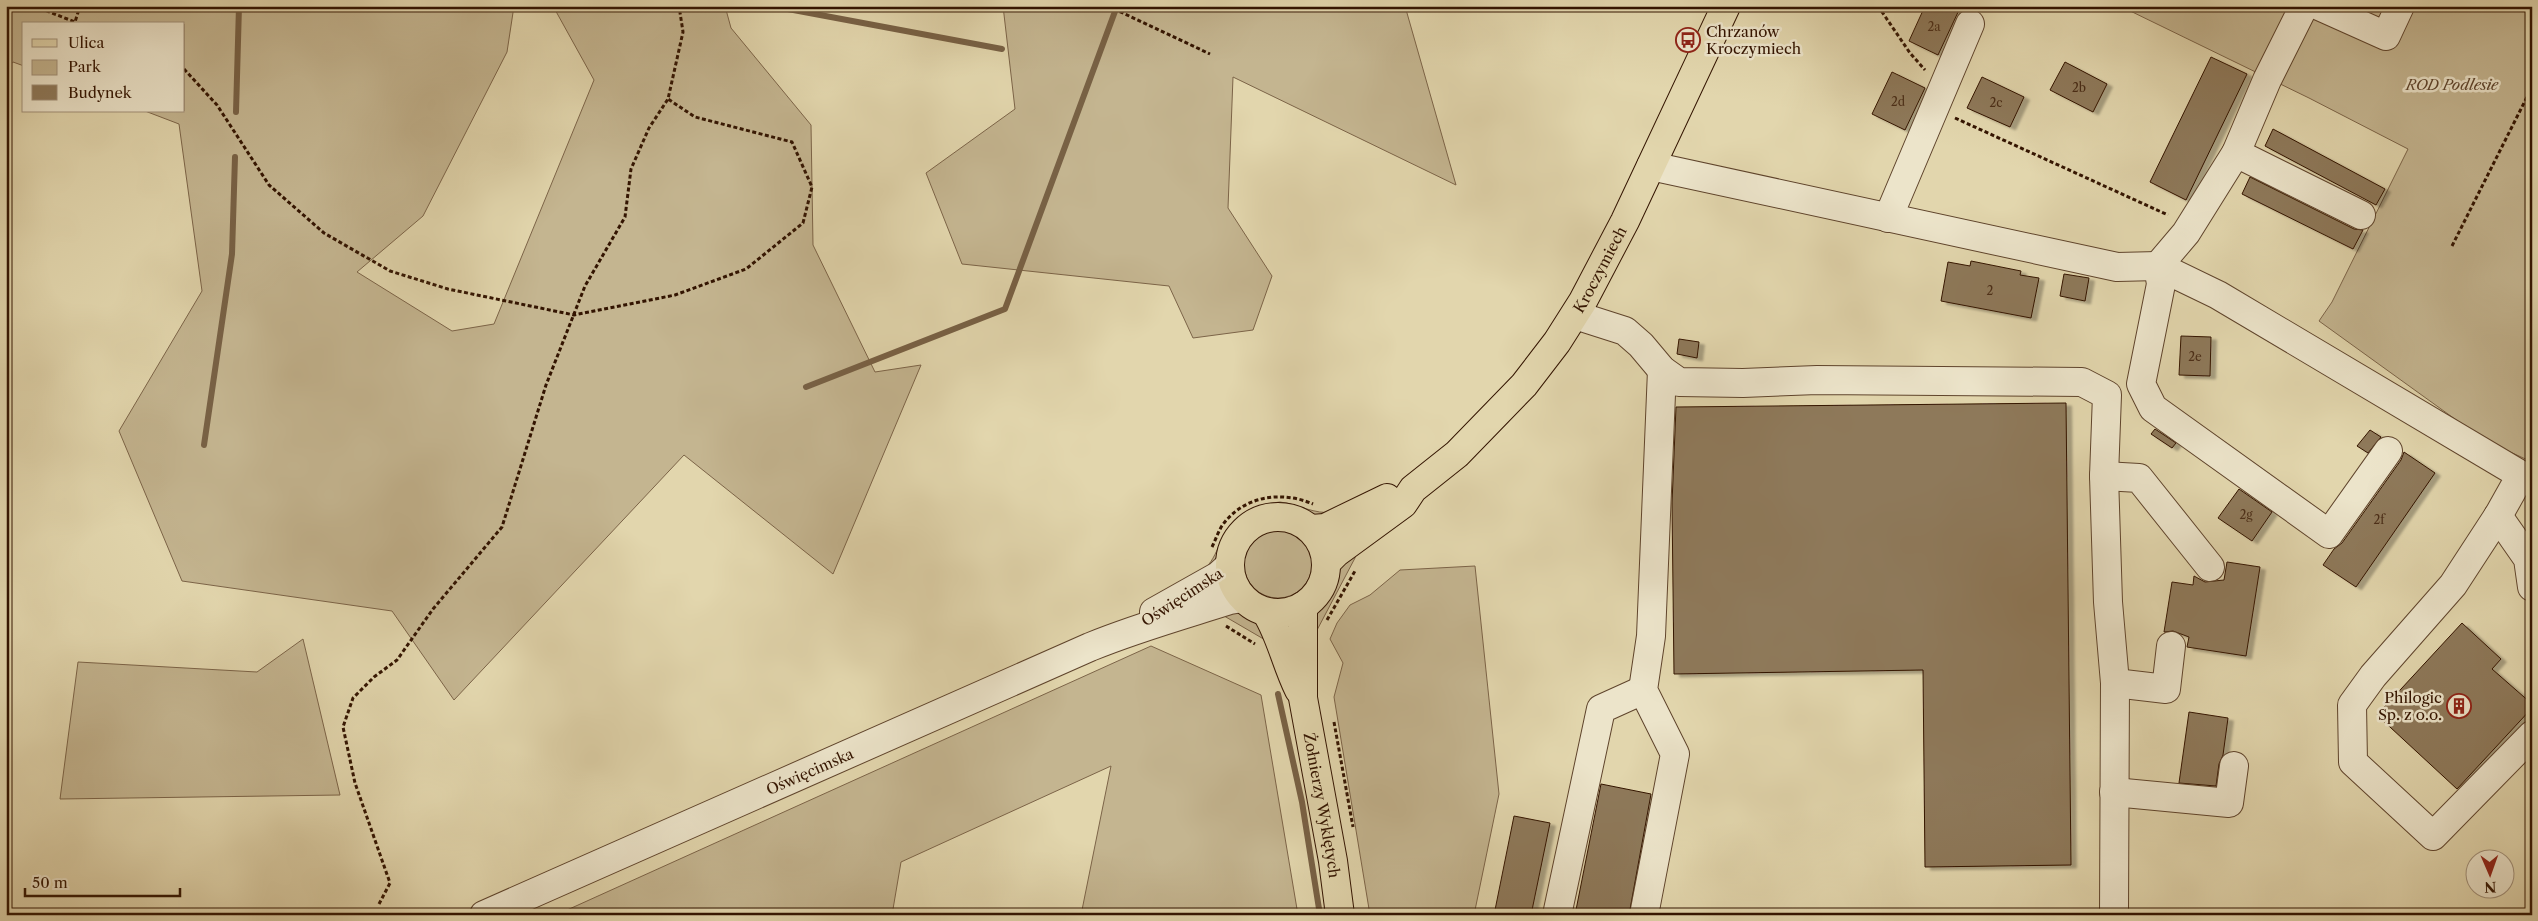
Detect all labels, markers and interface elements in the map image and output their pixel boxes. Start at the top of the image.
house number: 2a [1927,19,1941,34]
legend [22,22,185,112]
place label: Chrzanów Kroczymiech [1706,22,1802,58]
bus stop icon: Chrzanów Kroczymiech [1675,27,1701,53]
text: Ulica [68,33,104,52]
text: Park [68,57,102,76]
park label: ROD Podlesie [2405,75,2499,94]
house number: 2b [2072,80,2086,95]
text: Budynek [68,83,133,102]
house number: 2d [1891,94,1906,109]
house number: 2c [1989,95,2003,110]
street label: Kroczymiech [1569,222,1630,316]
house number: 2 [1987,283,1994,298]
house number: 2e [2188,349,2202,364]
house number: 2g [2239,507,2253,522]
house number: 2f [2373,512,2386,527]
street label: Oświęcimska [1138,564,1226,630]
place label: Philogic Sp. z o.o. [2378,688,2442,724]
building icon: Philogic Sp. z o.o. [2446,693,2472,719]
street label: Żołnierzy Wyklętych [1300,731,1345,880]
street label: Oświęcimska [763,743,856,799]
north arrow [2466,848,2516,898]
scale bar [25,866,180,898]
text: 50 m [32,873,68,892]
text: N [2484,878,2497,896]

